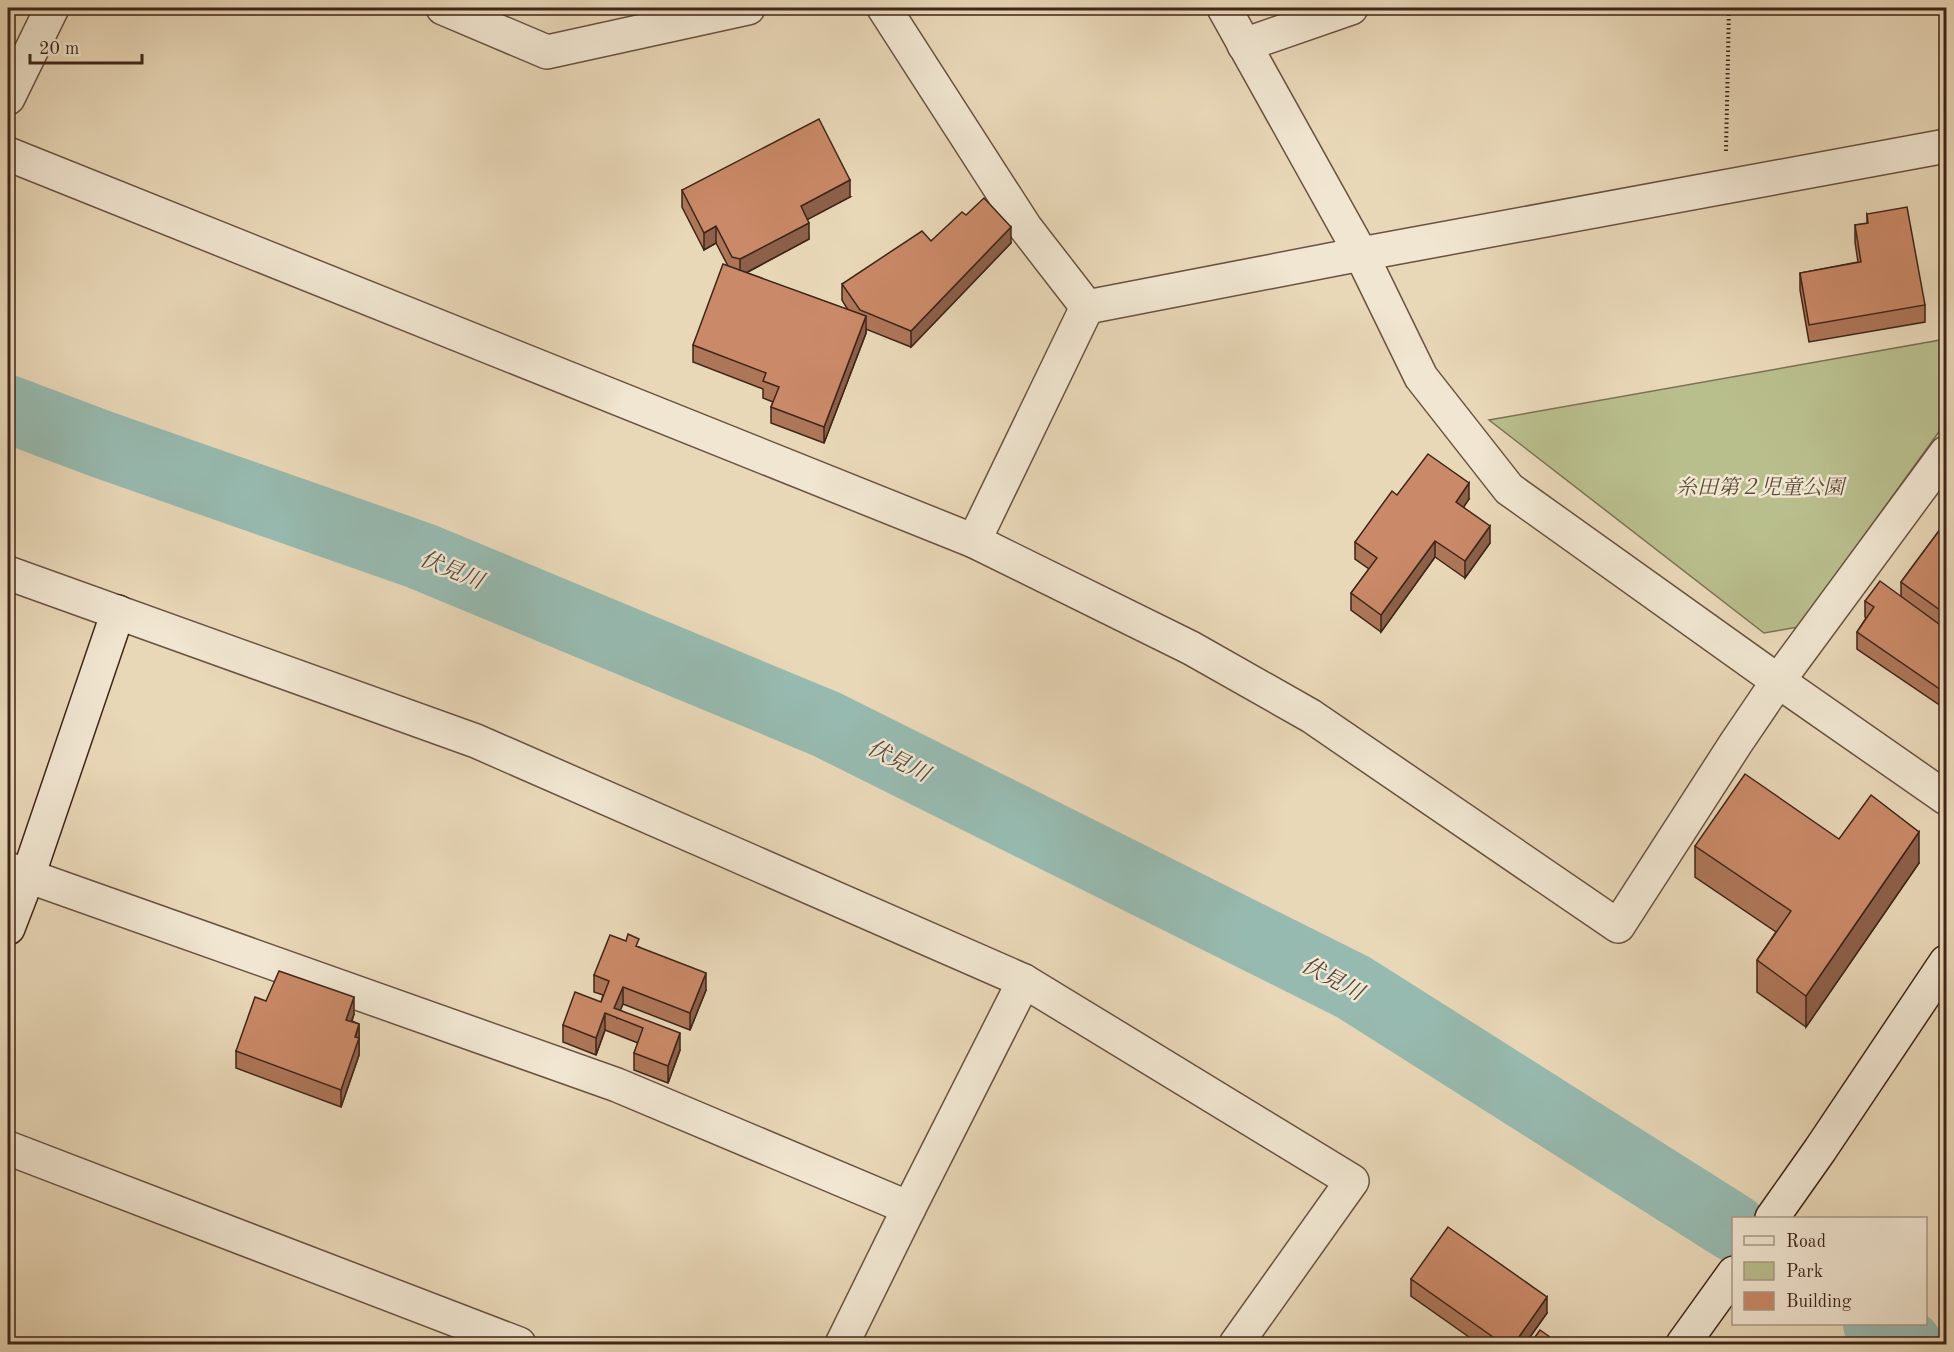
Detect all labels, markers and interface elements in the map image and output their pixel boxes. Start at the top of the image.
scale bar [30,27,142,65]
text: 20 m [39,40,79,58]
park label: 糸田第２児童公園 [1676,476,1847,499]
water label: 伏見川 [417,546,489,594]
water label: 伏見川 [864,735,935,787]
water label: 伏見川 [1298,953,1369,1006]
legend [1732,1217,1927,1325]
text: Road [1786,1233,1826,1251]
text: Park [1786,1263,1823,1281]
text: Building [1786,1293,1852,1311]

